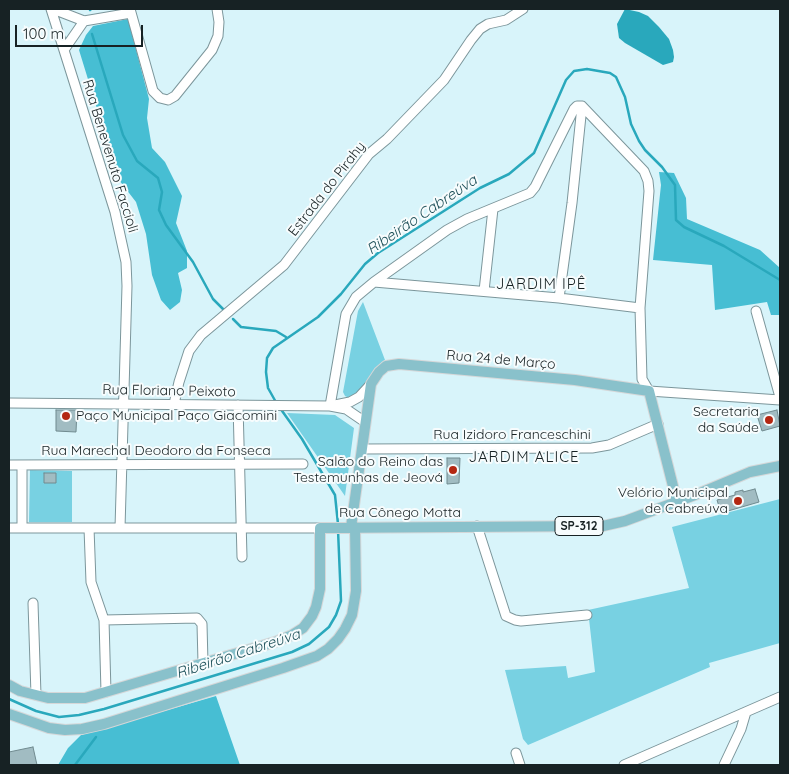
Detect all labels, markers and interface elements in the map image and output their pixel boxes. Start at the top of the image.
scale bar [18,15,145,47]
text: 100 m [23,24,64,43]
street label: Rua Benevenuto Faccioli [79,78,141,234]
street label: Estrada do Pirahy [285,138,369,240]
water label: Ribeirão Cabreúva [363,171,481,259]
district label: JARDIM IPÊ [495,275,587,293]
street label: Rua 24 de Março [446,347,556,373]
street label: Rua Floriano Peixoto [102,381,236,401]
place label: Secretaria da Saúde [693,404,759,437]
place label: Paço Municipal Paço Giacomini [76,408,277,424]
marker: Paço Municipal Paço Giacomini [60,410,72,422]
marker: Secretaria da Saúde [763,414,775,426]
street label: Rua Izidoro Franceschini [433,427,591,443]
street label: Rua Marechal Deodoro da Fonseca [41,443,271,459]
district label: JARDIM ALICE [467,448,581,466]
place label: Salão do Reino das Testemunhas de Jeová [293,454,443,487]
marker: Salão do Reino das Testemunhas de Jeová [447,464,459,476]
place label: Velório Municipal de Cabreúva [618,485,728,518]
marker: Velório Municipal de Cabreúva [732,495,744,507]
street label: Rua Cônego Motta [339,505,461,521]
road number: SP-312 [555,516,603,536]
water label: Ribeirão Cabreúva [174,625,302,683]

